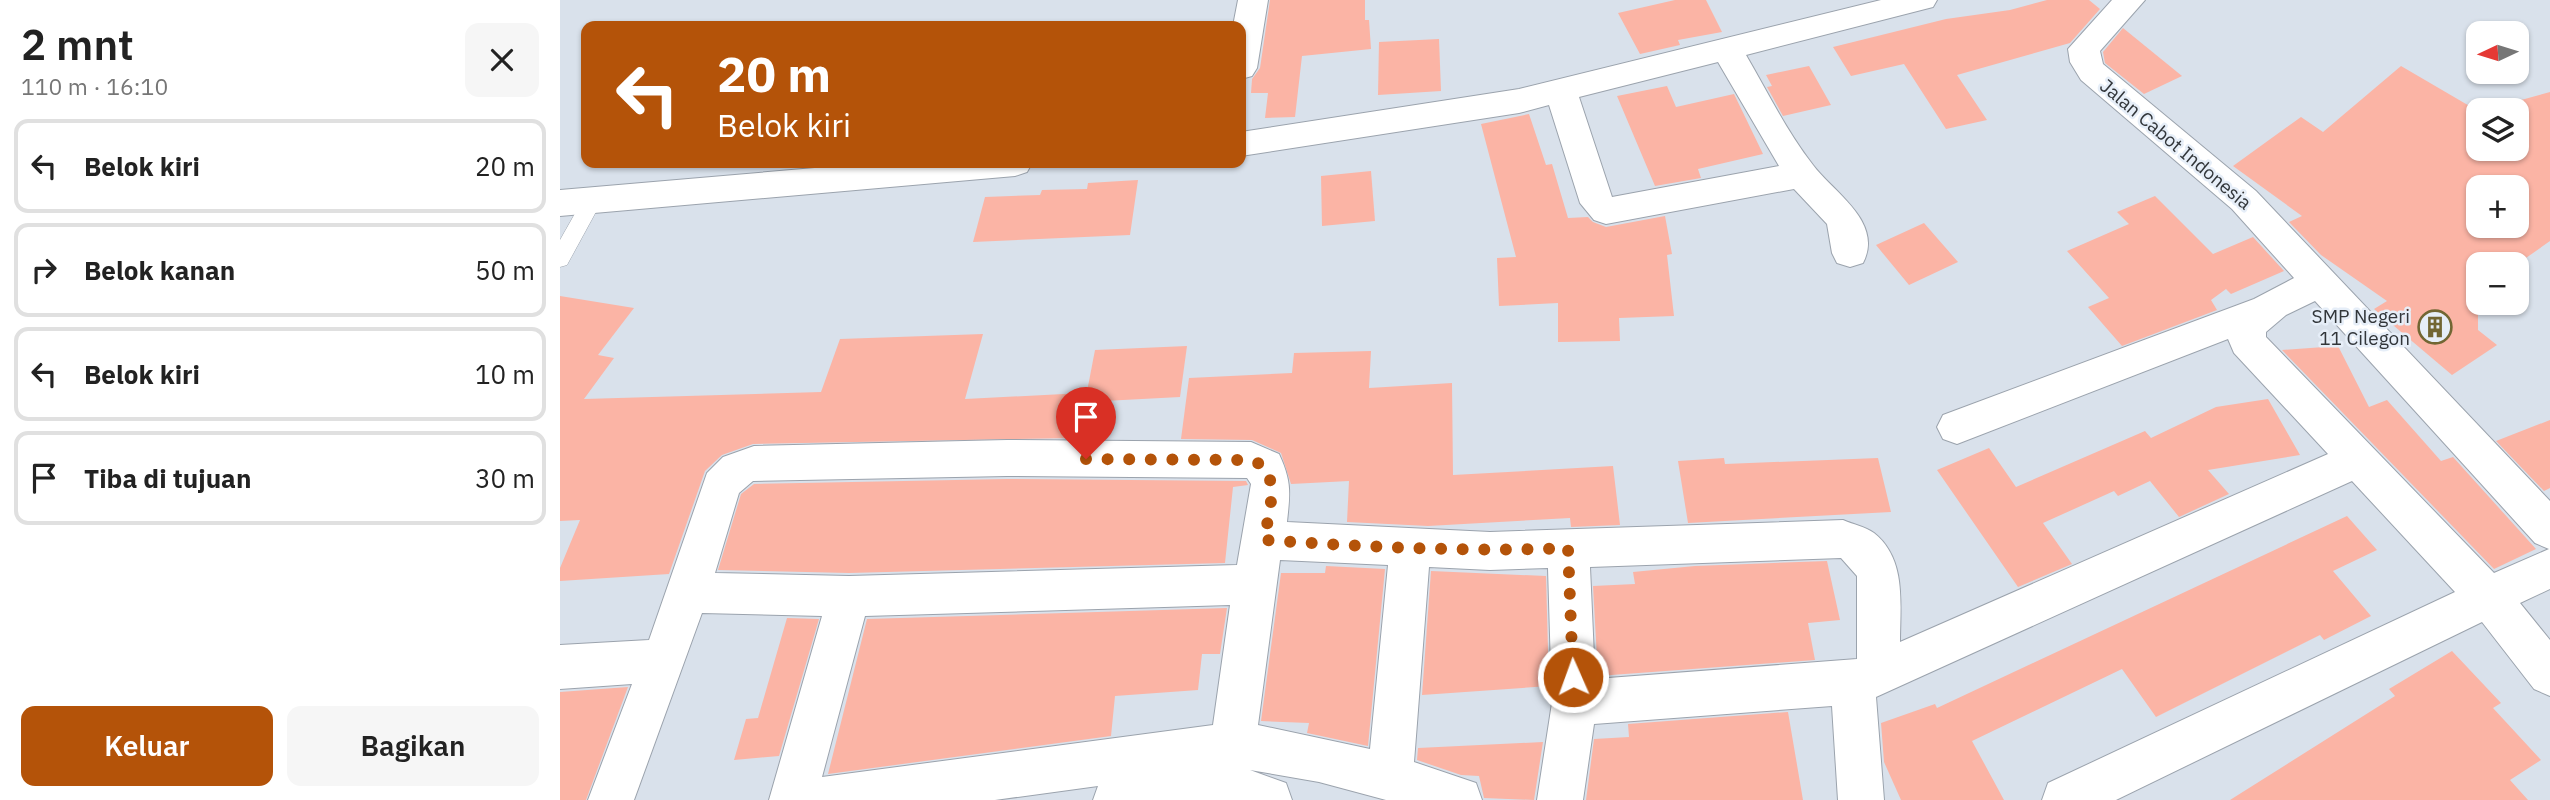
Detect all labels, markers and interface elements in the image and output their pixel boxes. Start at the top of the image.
text: 2 mnt [21,17,134,72]
north arrow [2466,21,2529,84]
map controls [2466,21,2529,315]
button: close [465,23,539,97]
text: 20 m [717,42,831,105]
icon: left [602,49,693,140]
text: 110 m · 16:10 [21,71,168,101]
street label: Jalan Cabot Indonesia [2095,74,2257,214]
button: layers [2466,98,2529,161]
text: Belok kiri [717,104,851,146]
icon: left [25,147,63,185]
text: Belok kiri [84,149,200,183]
text: 20 m [475,149,535,183]
button: + [2466,175,2529,238]
icon: right [25,251,63,289]
button: − [2466,252,2529,315]
text: Belok kanan [84,253,235,287]
text: 50 m [475,253,535,287]
place label: SMP Negeri 11 Cilegon [2312,304,2410,350]
building icon: SMP Negeri 11 Cilegon [2416,308,2454,346]
icon: left [25,355,63,393]
text: Belok kiri [84,357,200,391]
text: 10 m [475,357,535,391]
pin [1056,387,1116,459]
icon: arrive [1067,398,1105,436]
icon: arrive [25,459,63,497]
text: Tiba di tujuan [84,461,251,495]
text: 30 m [475,461,535,495]
position arrow [1536,640,1610,714]
button: Keluar [21,706,273,786]
button: Bagikan [287,706,539,786]

